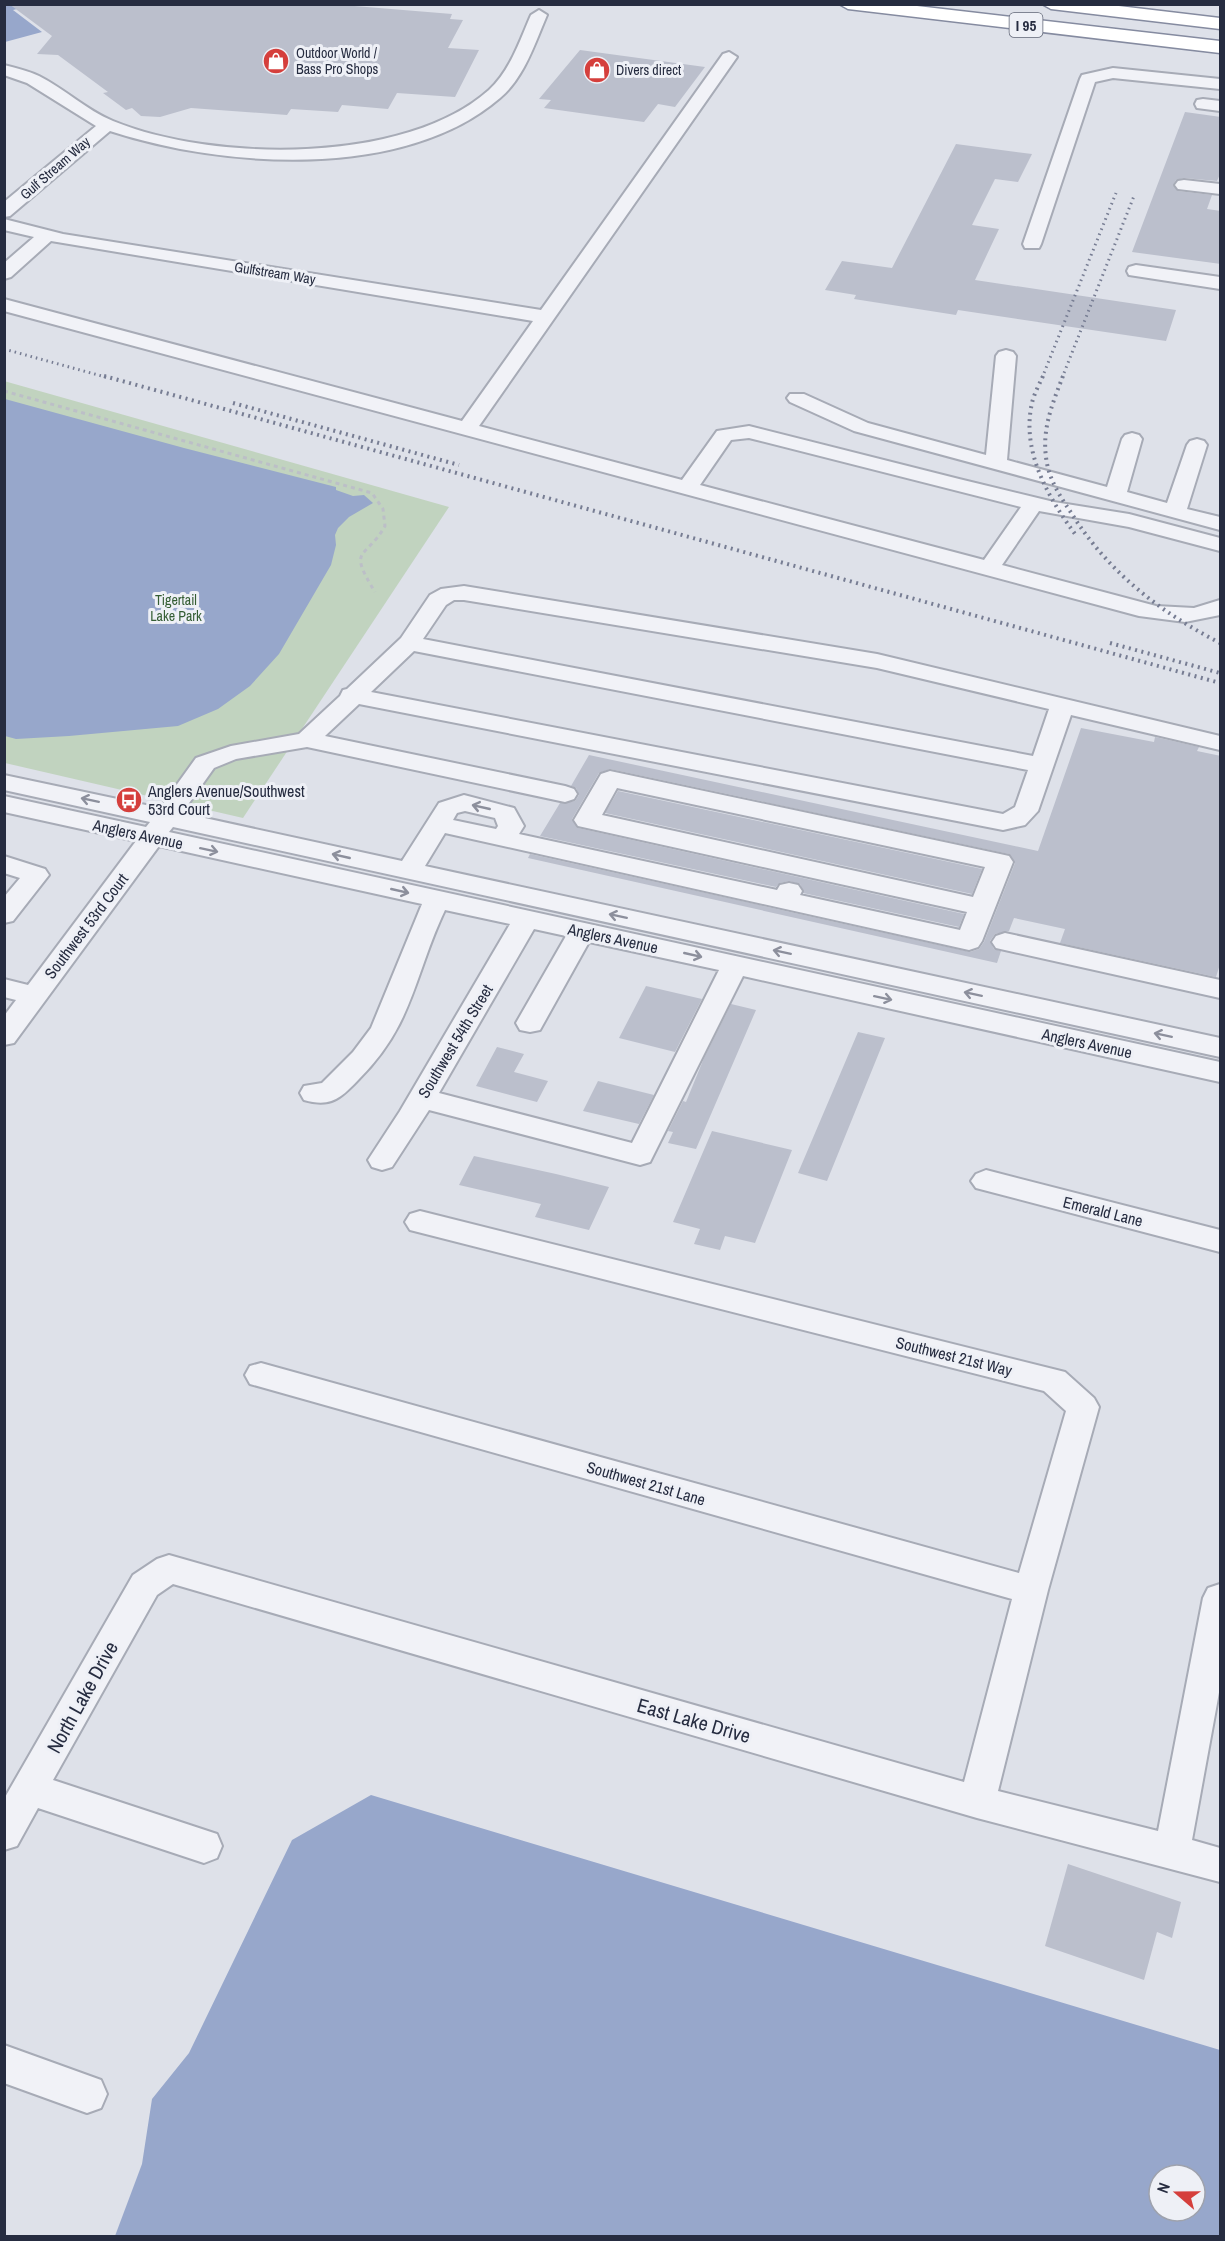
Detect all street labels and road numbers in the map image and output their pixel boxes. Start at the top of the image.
road number: I 95 [1010,13,1042,37]
street label: Gulf Stream Way [16,133,94,203]
street label: Gulfstream Way [233,258,317,288]
street label: Anglers Avenue [90,814,185,854]
street label: Southwest 53rd Court [39,868,133,983]
street label: Anglers Avenue [565,918,660,958]
street label: Southwest 54th Street [412,980,498,1102]
street label: Anglers Avenue [1039,1023,1134,1063]
street label: Emerald Lane [1061,1190,1145,1232]
street label: Southwest 21st Way [894,1331,1015,1381]
street label: Southwest 21st Lane [584,1456,708,1510]
street label: North Lake Drive [40,1636,124,1758]
street label: East Lake Drive [634,1691,754,1749]

